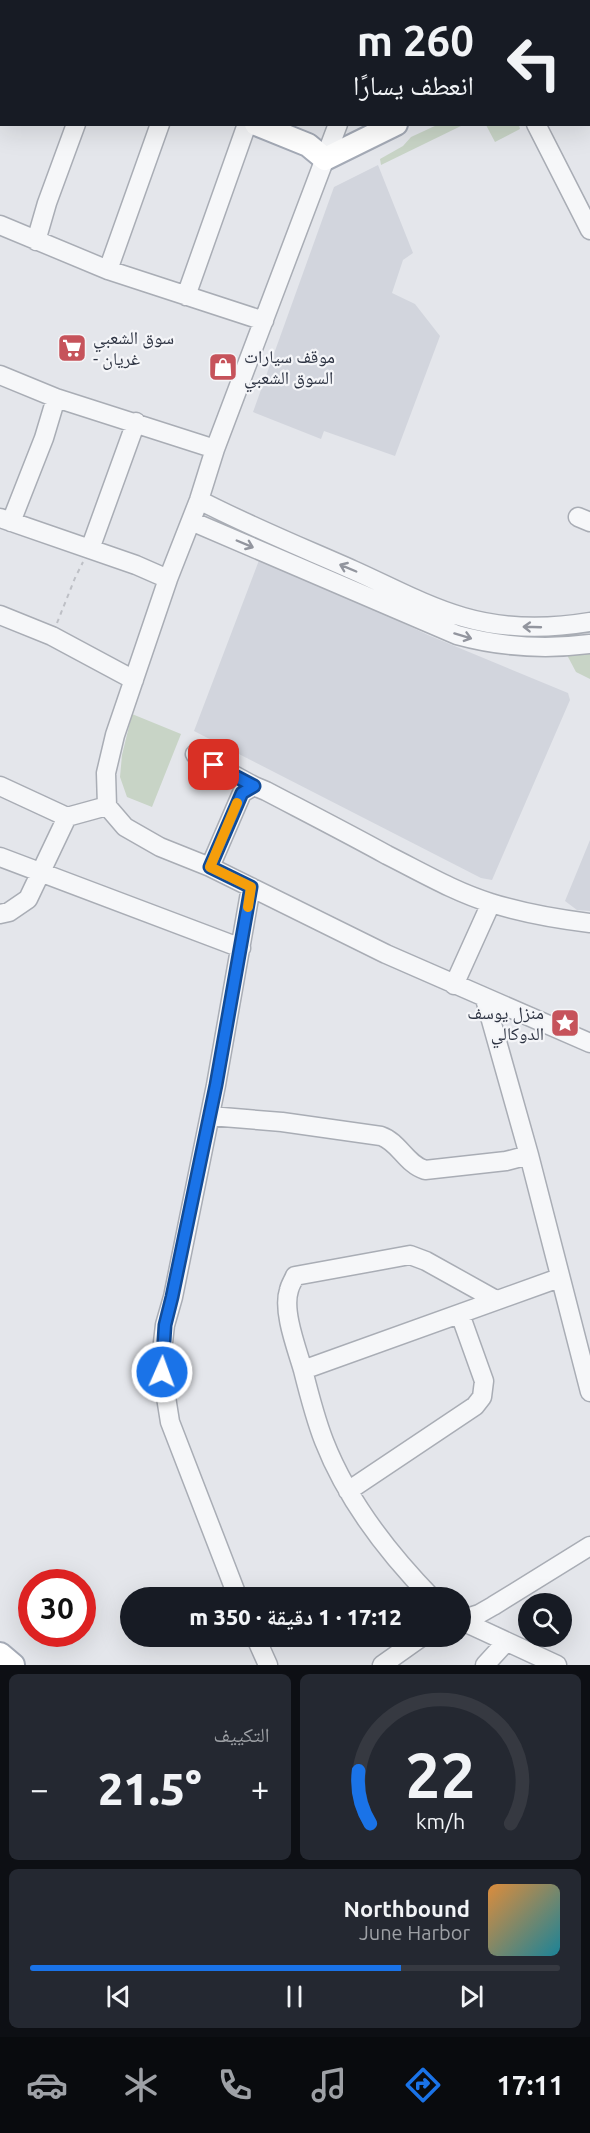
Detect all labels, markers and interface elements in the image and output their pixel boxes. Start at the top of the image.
text: 260 m [357,17,474,64]
icon: left [495,24,573,102]
text: انعطف يسارًا [353,70,474,100]
place label: سوق الشعبي - غريان [93,327,174,370]
supermarket icon: سوق الشعبي - غريان [56,332,88,364]
place label: موقف سيارات السوق الشعبي [244,346,335,393]
shop icon: موقف سيارات السوق الشعبي [207,351,239,383]
one-way arrow [235,539,253,550]
one-way arrow [339,562,358,573]
one-way arrow [522,621,542,633]
one-way arrow [453,631,472,642]
pin [188,739,239,790]
icon: arrive [197,748,230,781]
place label: منزل يوسف الدوكالي [467,1002,544,1049]
place icon: منزل يوسف الدوكالي [549,1007,581,1039]
position arrow [130,1340,194,1404]
speed limit sign: 30 [18,1569,96,1647]
map controls [518,1593,572,1647]
button: search [518,1593,572,1647]
text: 17:12 · 1 دقيقة · 350 m [189,1604,402,1629]
text: التكييف [213,1723,270,1746]
text: 22 [405,1740,475,1810]
text: 21.5° [98,1763,202,1814]
text: − [30,1770,49,1807]
text: + [251,1770,269,1807]
text: km/h [415,1809,465,1833]
text: Northbound [344,1896,470,1921]
text: June Harbor [359,1921,470,1944]
icon: previous [102,1980,135,2013]
icon: pause [278,1980,311,2013]
icon: next [455,1980,488,2013]
icon: car [26,2064,68,2106]
icon: climate [120,2064,162,2106]
icon: phone [214,2064,256,2106]
icon: music [308,2064,350,2106]
icon: directions [402,2064,444,2106]
text: 17:11 [496,2070,564,2100]

